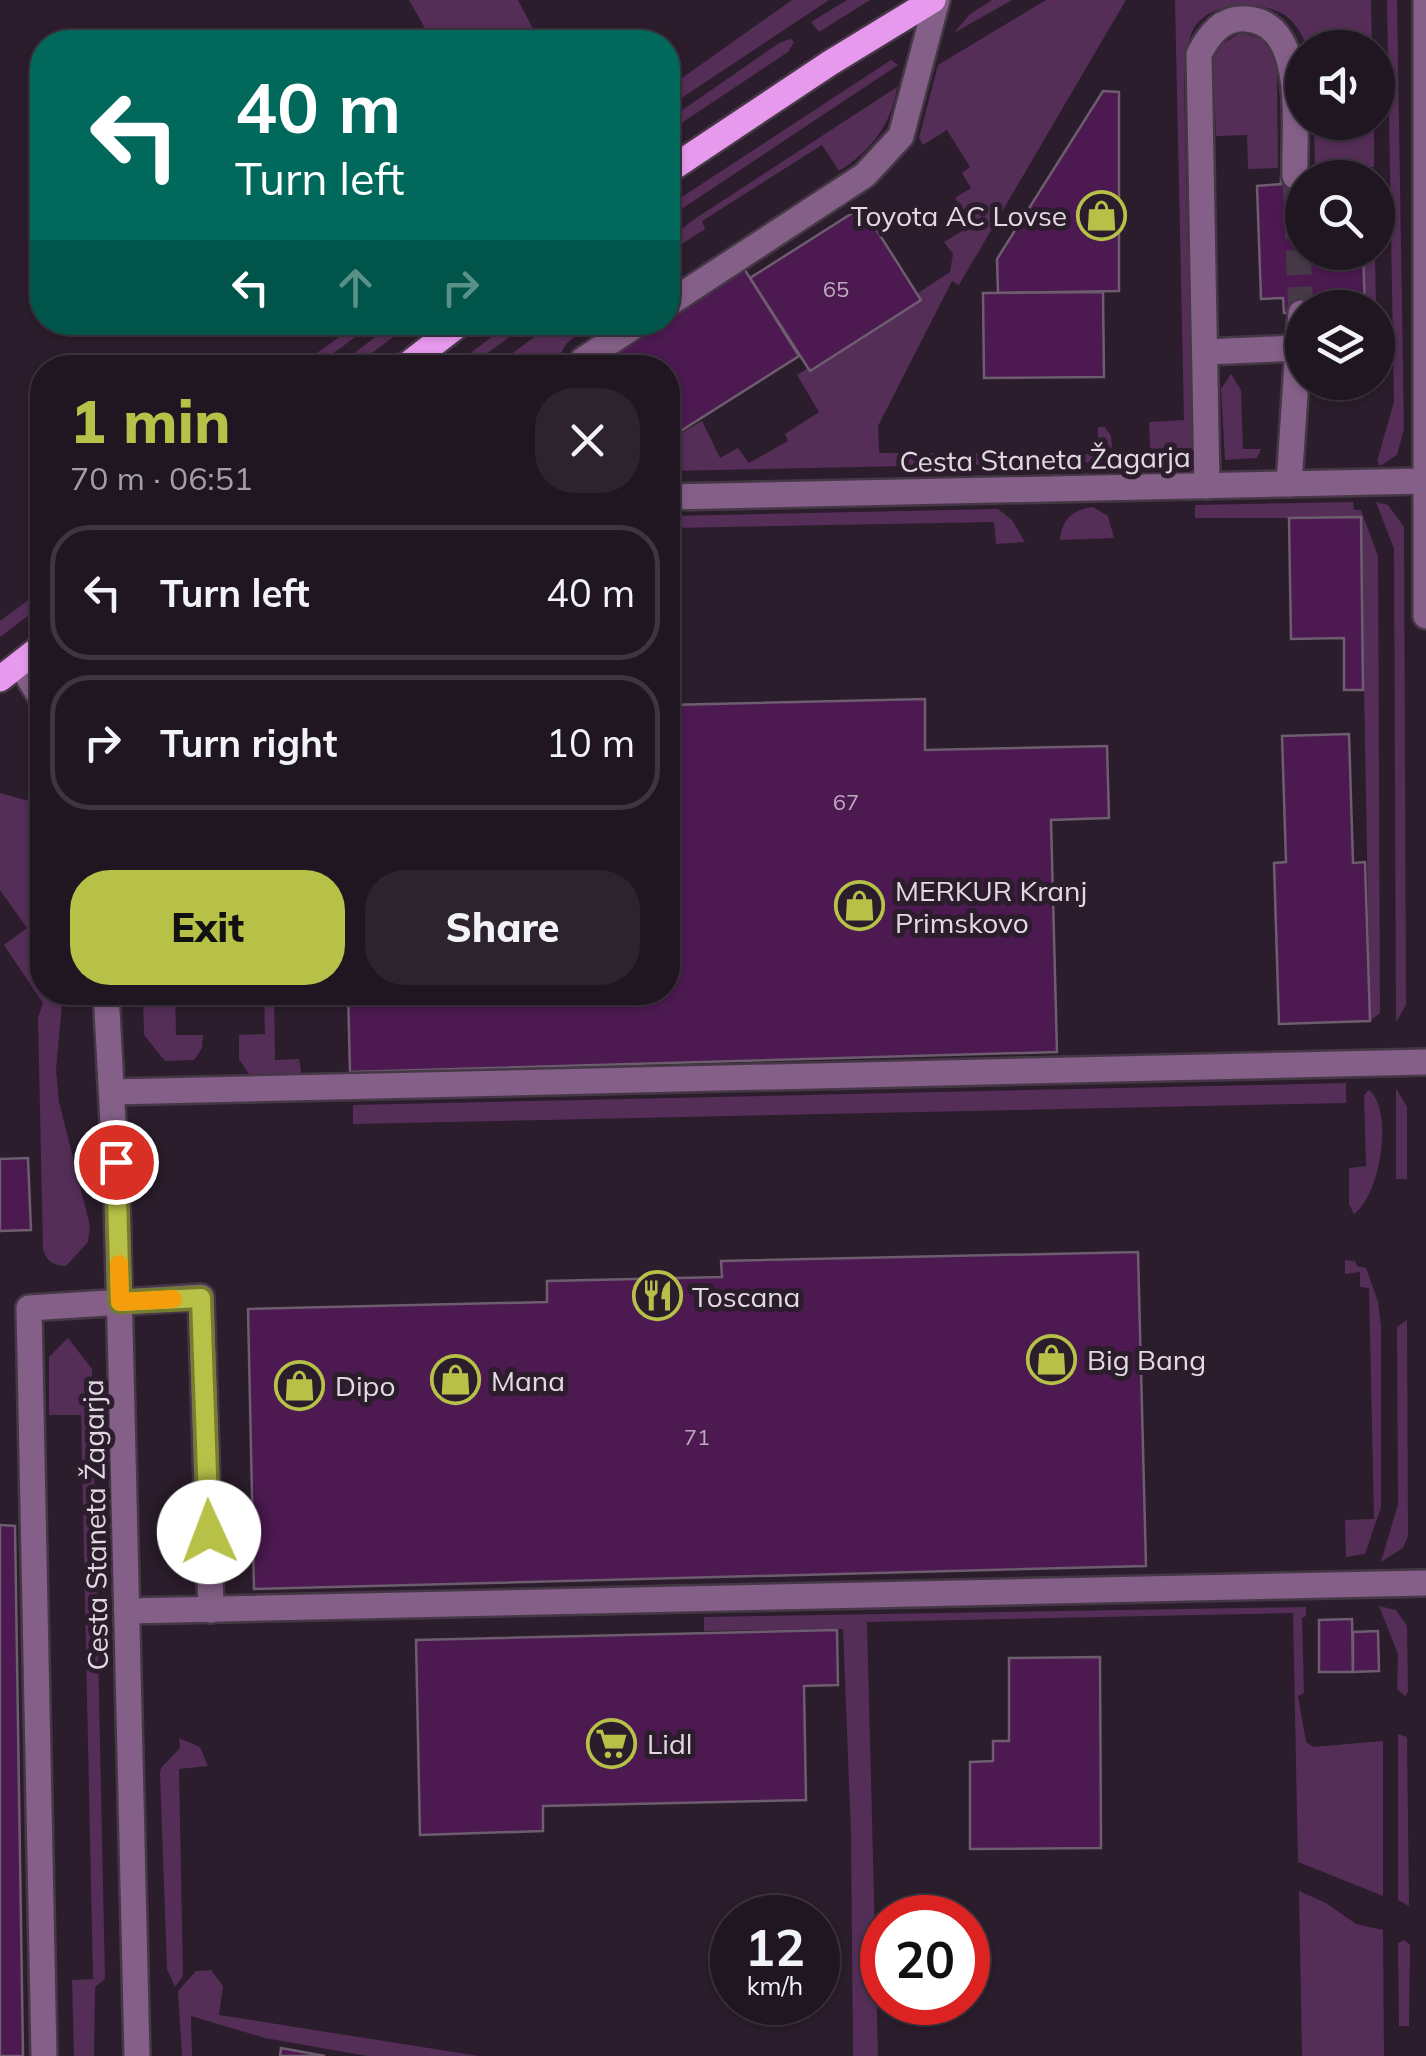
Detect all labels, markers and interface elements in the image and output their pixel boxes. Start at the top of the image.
map controls [1285,30,1395,400]
button: sound [1285,30,1395,140]
text: 40 m [235,63,401,151]
icon: left [70,70,200,200]
text: Turn left [235,150,404,206]
button: search [1285,160,1395,270]
shop icon: Toyota AC Lovse [1076,189,1128,241]
place label: Toyota AC Lovse [851,198,1067,233]
icon: left [223,260,278,315]
icon: ahead [328,260,383,315]
icon: right [433,260,488,315]
house number: 65 [823,275,849,303]
button: layers [1285,290,1395,400]
text: 1 min [70,383,231,458]
button: close [535,388,640,493]
street label: Cesta Staneta Žagarja [899,439,1191,479]
text: 70 m · 06:51 [70,458,253,498]
icon: left [75,565,130,620]
text: Turn left [160,569,310,617]
text: 40 m [546,569,635,617]
icon: right [75,715,130,770]
text: Turn right [160,719,337,767]
text: 10 m [546,719,635,767]
house number: 67 [833,788,859,816]
button: Exit [70,870,345,985]
button: Share [365,870,640,985]
place label: MERKUR Kranj Primskovo [895,873,1087,940]
shop icon: MERKUR Kranj Primskovo [834,880,886,932]
pin [74,1120,159,1205]
icon: arrive [89,1135,144,1190]
restaurant icon: Toscana [631,1270,683,1322]
place label: Toscana [692,1279,800,1314]
shop icon: Big Bang [1026,1333,1078,1385]
place label: Big Bang [1087,1342,1206,1377]
shop icon: Mana [430,1354,482,1406]
shop icon: Dipo [274,1359,326,1411]
place label: Mana [491,1363,565,1398]
place label: Dipo [335,1368,395,1403]
street label: Cesta Staneta Žagarja [75,1379,115,1671]
house number: 71 [684,1423,710,1451]
position arrow [157,1480,261,1584]
supermarket icon: Lidl [586,1717,638,1769]
place label: Lidl [647,1726,692,1761]
speed limit sign: 20 [860,1895,990,2025]
text: 12 [745,1916,805,1979]
text: km/h [747,1970,803,2001]

